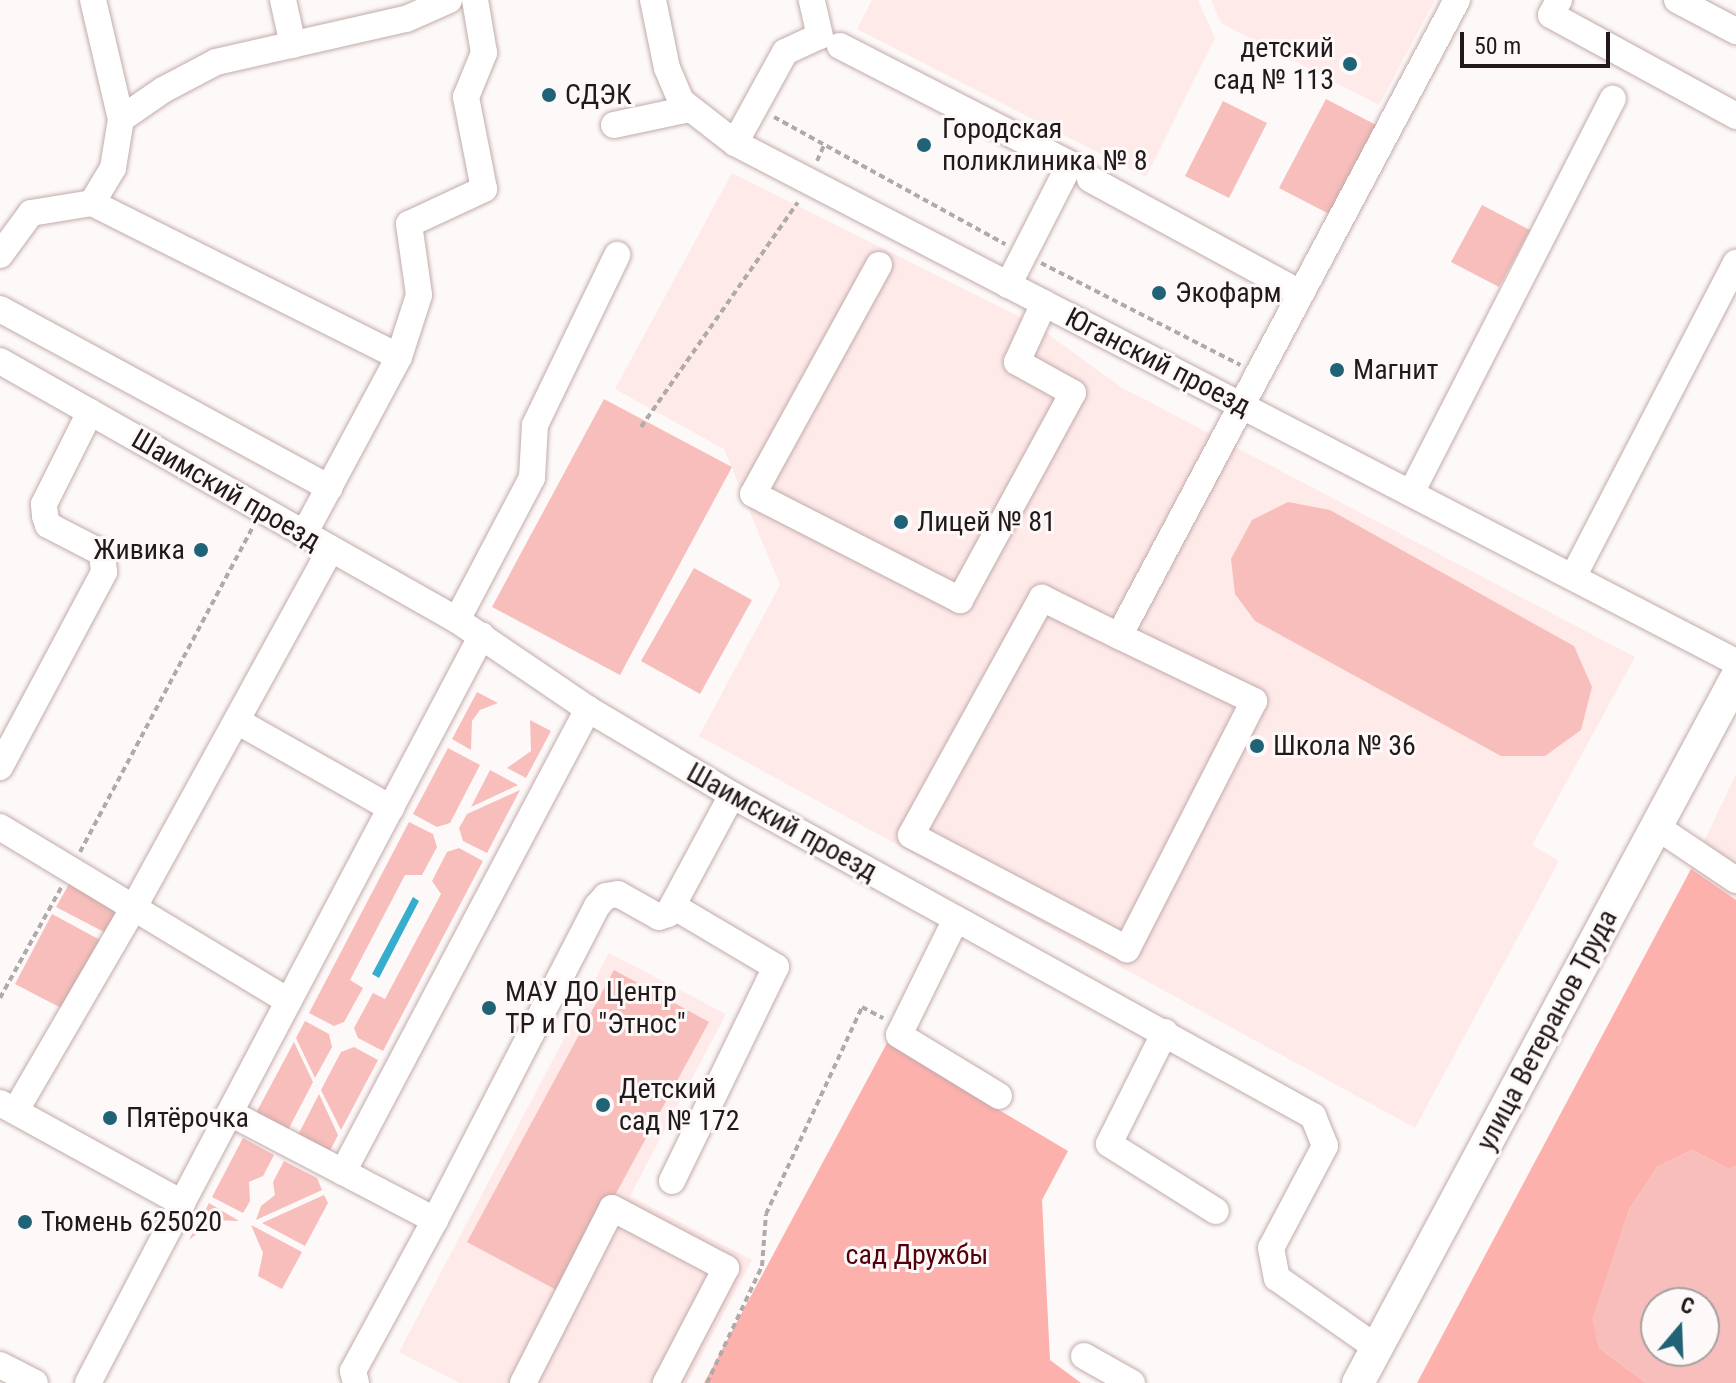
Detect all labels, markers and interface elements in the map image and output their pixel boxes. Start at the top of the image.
scale bar [1464,16,1614,66]
place label: детский сад № 113 [1214,31,1334,97]
text: 50 m [1474,32,1521,60]
marker: детский сад № 113 [1341,55,1359,73]
place label: СДЭК [565,78,632,112]
marker: СДЭК [540,86,558,104]
place label: Городская поликлиника № 8 [942,112,1148,178]
marker: Городская поликлиника № 8 [913,134,935,156]
place label: Экофарм [1175,276,1282,310]
marker: Экофарм [1150,284,1168,302]
street label: Юганский проезд [1060,301,1256,423]
place label: Магнит [1353,353,1438,387]
marker: Магнит [1328,361,1346,379]
street label: Шаимский проезд [126,422,326,558]
place label: Лицей № 81 [917,505,1056,539]
marker: Лицей № 81 [892,513,910,531]
place label: Живика [93,533,185,567]
marker: Живика [192,541,210,559]
place label: Школа № 36 [1273,729,1416,763]
marker: Школа № 36 [1248,737,1266,755]
street label: Шаимский проезд [681,756,883,888]
street label: улица Ветеранов Труда [1469,904,1625,1156]
place label: МАУ ДО Центр ТР и ГО "Этнос" [505,975,686,1041]
marker: МАУ ДО Центр ТР и ГО "Этнос" [480,999,498,1017]
place label: Детский сад № 172 [619,1072,739,1138]
marker: Детский сад № 172 [594,1096,612,1114]
place label: Пятёрочка [126,1101,249,1135]
marker: Пятёрочка [101,1109,119,1127]
place label: Тюмень 625020 [41,1205,222,1239]
marker: Тюмень 625020 [16,1213,34,1231]
park label: сад Дружбы [846,1238,988,1272]
north arrow [1640,1287,1720,1367]
text: С [1677,1292,1697,1320]

